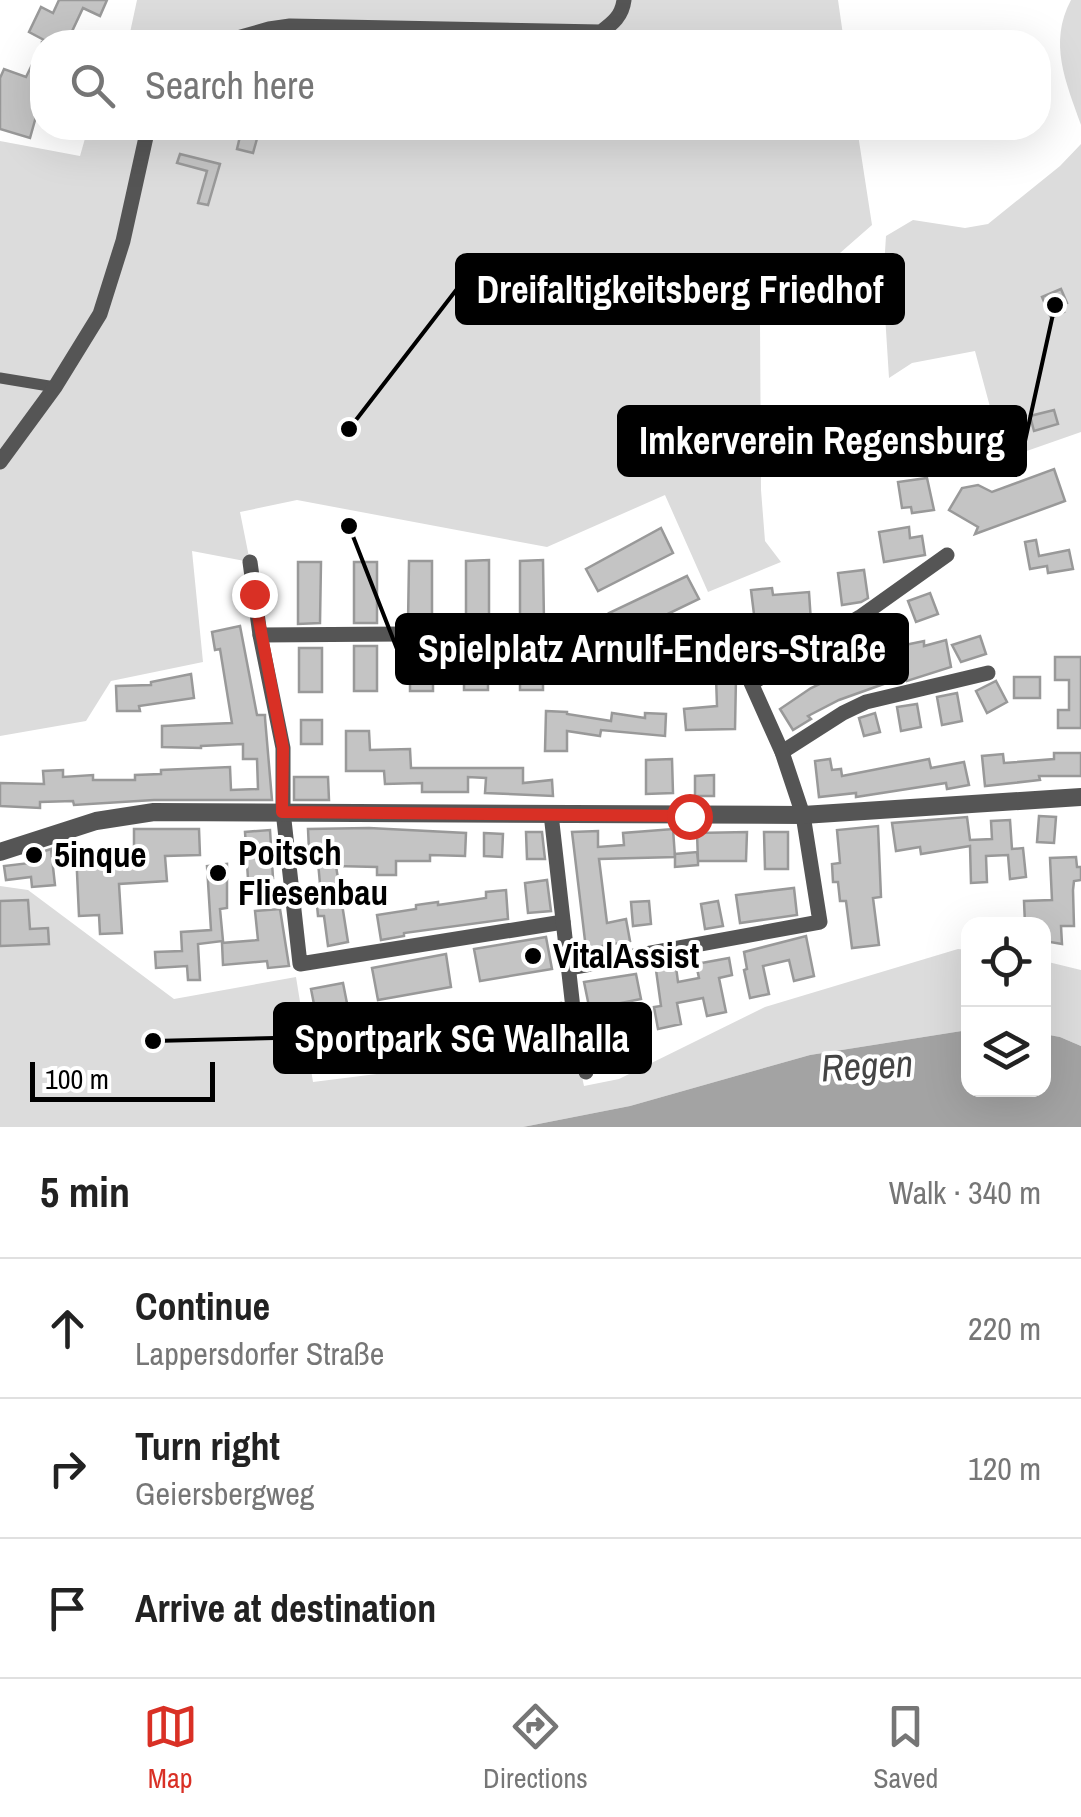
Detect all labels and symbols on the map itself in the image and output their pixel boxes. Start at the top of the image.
callout: Dreifaltigkeitsberg Friedhof [457,255,903,323]
text: Dreifaltigkeitsberg Friedhof [477,264,884,315]
callout: Imkerverein Regensburg [619,407,1025,475]
text: Imkerverein Regensburg [639,415,1005,466]
route end [232,572,278,618]
callout: Spielplatz Arnulf-Enders-Straße [397,615,907,683]
text: Spielplatz Arnulf-Enders-Straße [418,623,886,674]
route start [667,794,713,840]
place label: Poitsch Fliesenbau [238,829,388,916]
place label: 5inque [54,831,147,878]
marker: 5inque [23,844,45,866]
marker: Poitsch Fliesenbau [207,862,229,884]
place label: VitalAssist [553,932,700,979]
marker: VitalAssist [522,945,544,967]
callout: Sportpark SG Walhalla [275,1004,650,1072]
text: Sportpark SG Walhalla [295,1013,630,1064]
water label: Regen [820,1038,914,1093]
scale bar [30,1057,215,1102]

